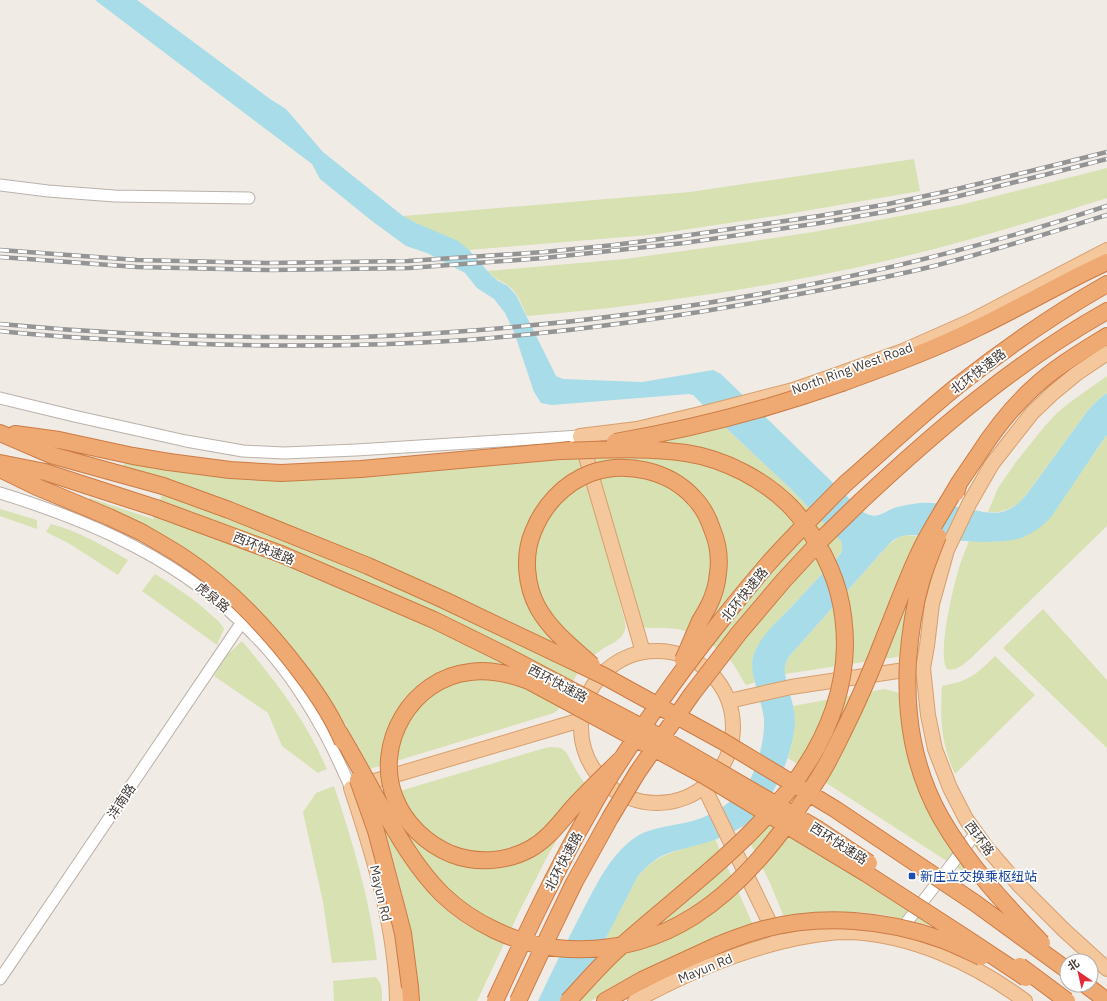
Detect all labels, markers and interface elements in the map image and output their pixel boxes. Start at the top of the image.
street label: North Ring West Road [789,339,915,398]
street label: 北环快速路 [947,345,1009,398]
street label: 西环快速路 [230,528,297,569]
street label: 北环快速路 [717,564,771,625]
street label: 虎泉路 [192,579,233,616]
street label: 西环快速路 [525,661,590,706]
street label: 洋南路 [103,780,139,822]
street label: 西环路 [961,818,998,859]
street label: 西环快速路 [807,819,871,868]
street label: 北环快速路 [541,829,586,894]
street label: Mayun Rd [366,863,395,923]
place label: 新庄立交换乘枢纽站 [920,868,1037,885]
marker: 新庄立交换乘枢纽站 [907,871,917,881]
street label: Mayun Rd [675,950,735,987]
north arrow [1059,953,1099,993]
text: 北 [1065,956,1082,974]

